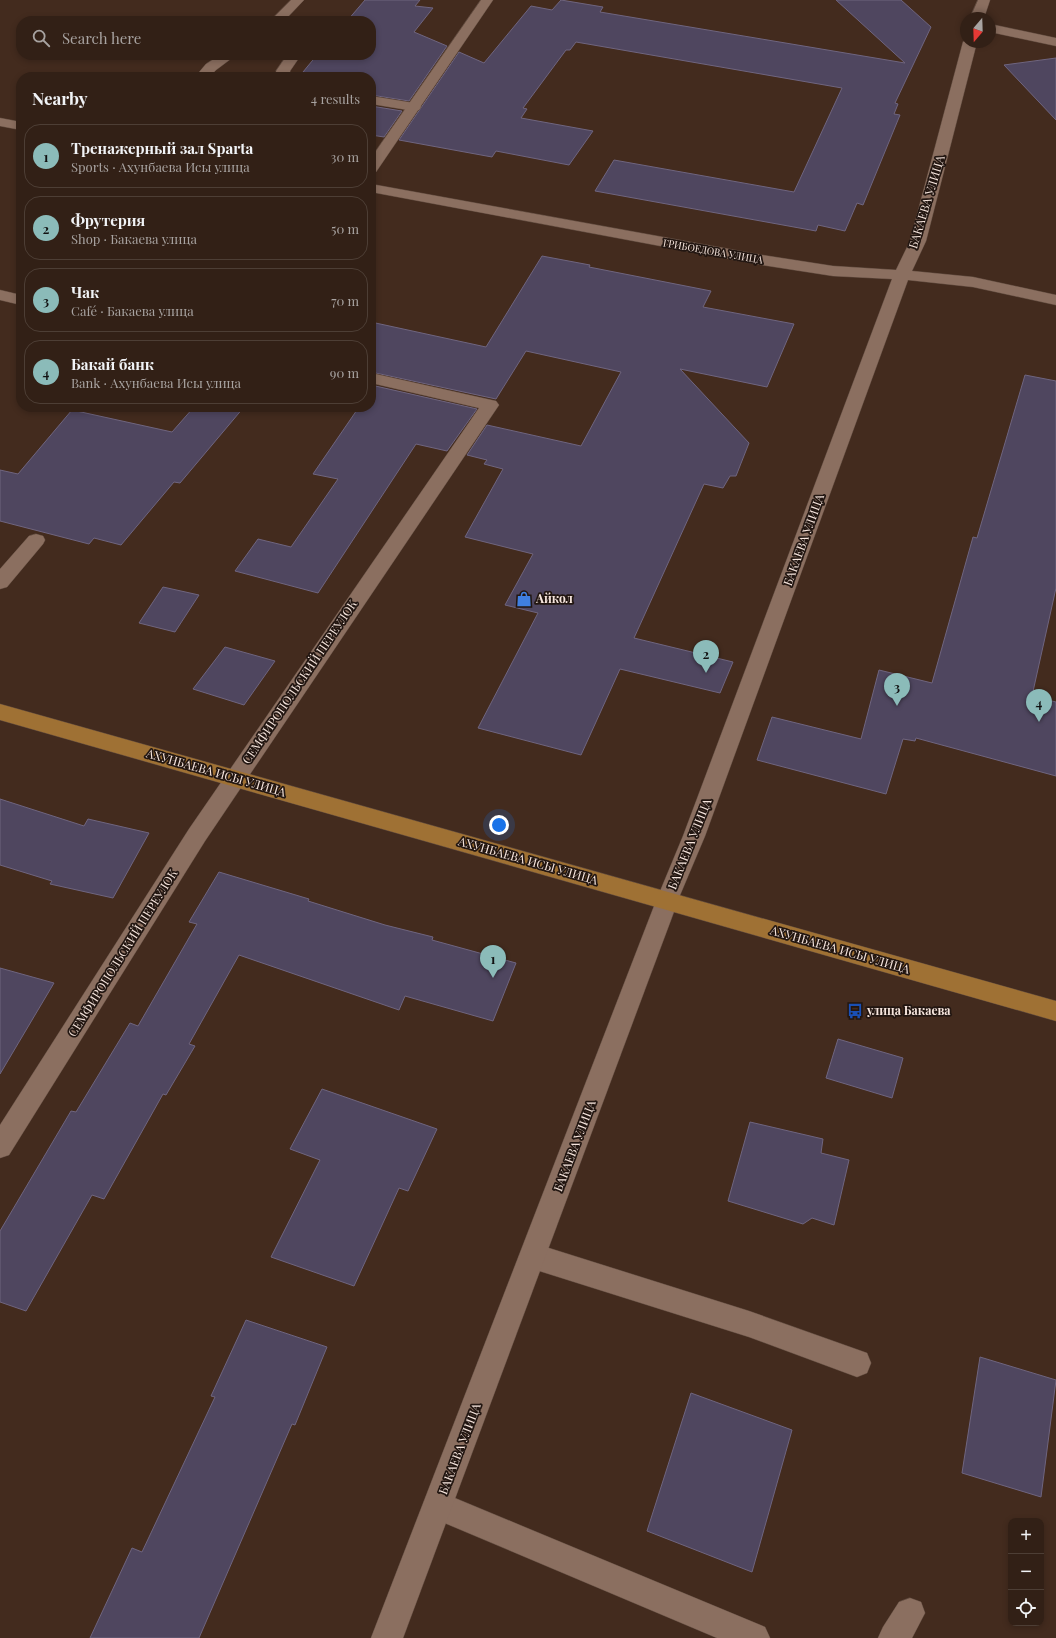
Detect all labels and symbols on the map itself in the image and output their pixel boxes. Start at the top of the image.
north arrow [960,12,996,48]
street label: БАКАЕВА УЛИЦА [904,153,948,250]
street label: ГРИБОЕДОВА УЛИЦА [662,235,765,267]
street label: БАКАЕВА УЛИЦА [779,491,827,588]
shop icon: Айкол [515,590,533,608]
place label: Айкол [535,590,573,606]
street label: СЕМФИРОПОЛЬСКИЙ ПЕРЕУЛОК [238,596,360,767]
pin: 2 [693,640,719,673]
pin: 3 [884,673,910,706]
pin: 4 [1026,689,1052,722]
street label: АХУНБАЕВА ИСЫ УЛИЦА [144,744,288,800]
street label: БАКАЕВА УЛИЦА [664,795,715,892]
your location [489,815,509,835]
street label: АХУНБАЕВА ИСЫ УЛИЦА [456,832,600,888]
street label: СЕМФИРОПОЛЬСКИЙ ПЕРЕУЛОК [64,866,181,1039]
street label: АХУНБАЕВА ИСЫ УЛИЦА [768,921,912,977]
pin: 1 [480,945,506,978]
bus stop icon: улица Бакаева [846,1002,864,1020]
place label: улица Бакаева [866,1002,951,1018]
street label: БАКАЕВА УЛИЦА [549,1097,599,1194]
street label: БАКАЕВА УЛИЦА [434,1400,484,1497]

